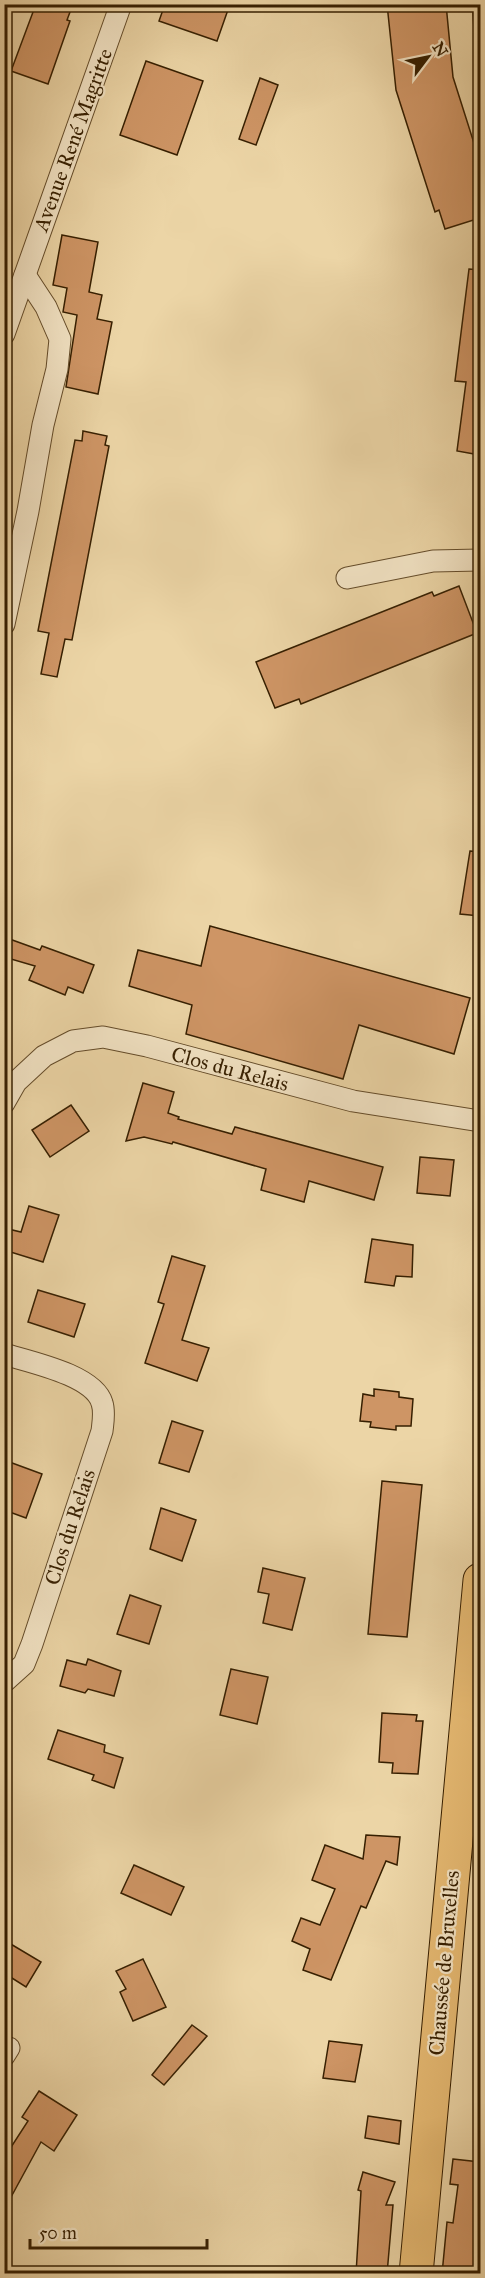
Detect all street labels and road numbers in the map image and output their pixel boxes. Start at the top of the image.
street label: Avenue René Magritte [27,45,118,236]
street label: Clos du Relais [168,1041,292,1097]
street label: Clos du Relais [39,1466,101,1588]
street label: Chaussée de Bruxelles [423,1869,465,2057]

